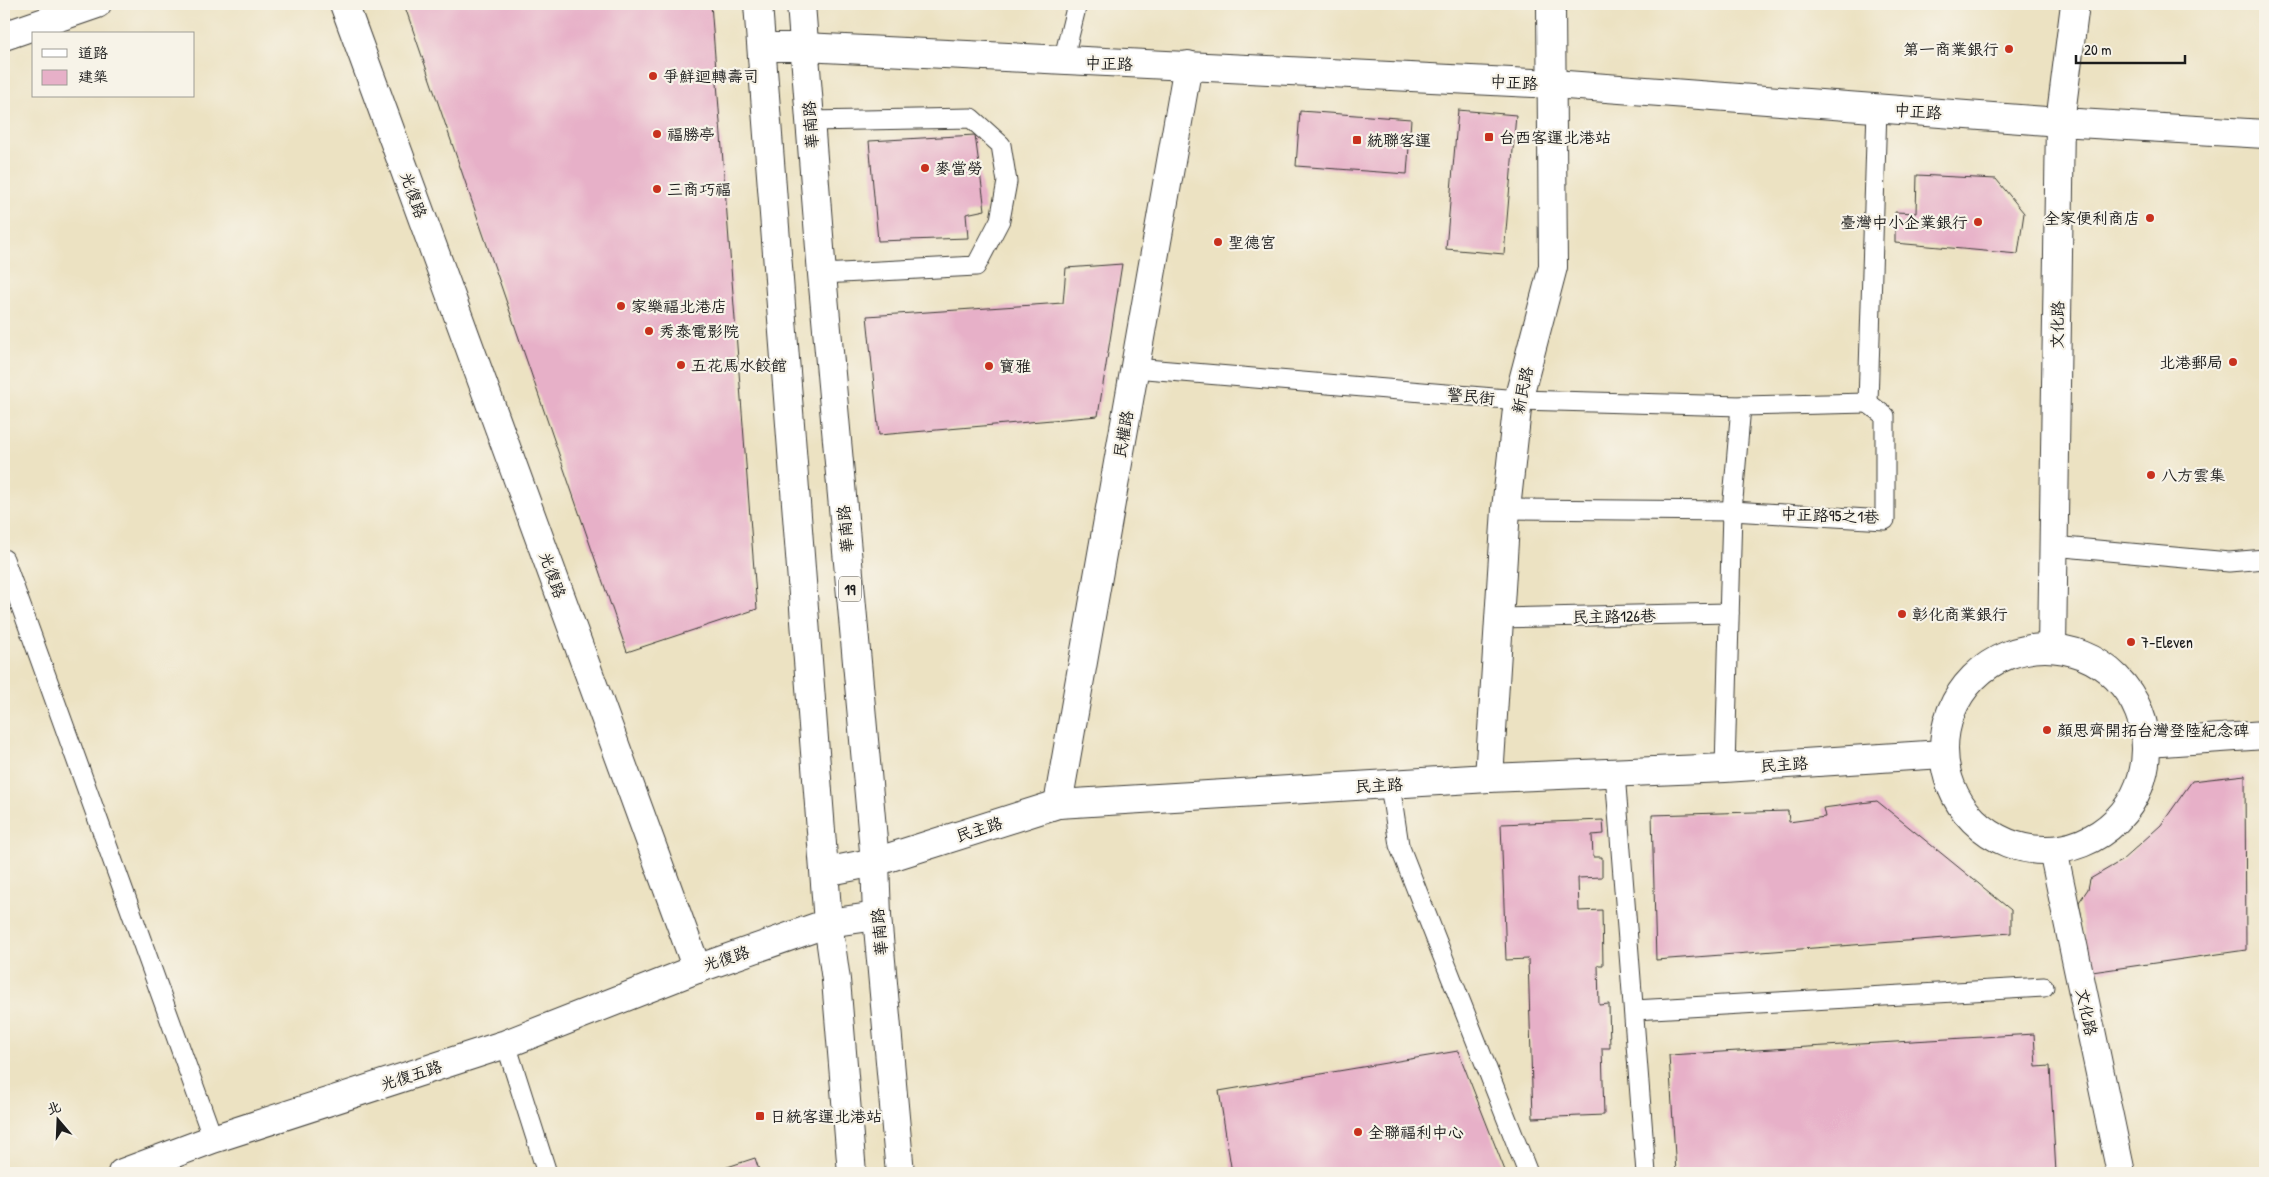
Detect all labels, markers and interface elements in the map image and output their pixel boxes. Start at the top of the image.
legend [32,32,195,98]
scale bar [2076,32,2185,64]
place label: 第一商業銀行 [1903,38,1999,60]
text: 20 m [2084,39,2111,60]
text: 道路 [78,42,108,63]
marker: 第一商業銀行 [2003,43,2015,55]
street label: 中正路 [1085,51,1133,75]
place label: 爭鮮迴轉壽司 [663,65,759,87]
text: 建築 [78,66,108,87]
marker: 爭鮮迴轉壽司 [647,70,659,82]
street label: 中正路 [1489,70,1539,94]
street label: 中正路 [1893,98,1943,124]
street label: 華南路 [797,100,823,150]
place label: 福勝亭 [667,123,715,145]
place label: 台西客運北港站 [1499,126,1611,148]
marker: 福勝亭 [651,128,663,140]
place label: 統聯客運 [1367,129,1431,151]
marker: 台西客運北港站 [1483,131,1495,143]
marker: 統聯客運 [1351,134,1363,146]
place label: 麥當勞 [935,157,983,179]
marker: 麥當勞 [919,162,931,174]
street label: 光復路 [395,169,433,221]
place label: 三商巧福 [667,178,731,200]
marker: 三商巧福 [651,183,663,195]
place label: 全家便利商店 [2044,207,2140,229]
place label: 臺灣中小企業銀行 [1840,211,1968,233]
marker: 全家便利商店 [2144,212,2156,224]
marker: 臺灣中小企業銀行 [1972,216,1984,228]
place label: 聖德宮 [1228,231,1276,253]
marker: 聖德宮 [1212,236,1224,248]
place label: 家樂福北港店 [631,295,727,317]
marker: 家樂福北港店 [615,300,627,312]
street label: 文化路 [2046,301,2068,349]
place label: 秀泰電影院 [659,320,739,342]
marker: 秀泰電影院 [643,325,655,337]
place label: 北港郵局 [2159,351,2223,373]
place label: 五花馬水餃館 [691,354,787,376]
place label: 寶雅 [999,355,1031,377]
marker: 北港郵局 [2227,356,2239,368]
marker: 五花馬水餃館 [675,359,687,371]
marker: 寶雅 [983,360,995,372]
street label: 新民路 [1506,364,1538,416]
street label: 警民街 [1446,383,1496,409]
street label: 民權路 [1108,408,1138,460]
place label: 八方雲集 [2161,464,2225,486]
marker: 八方雲集 [2145,469,2157,481]
street label: 中正路95之1巷 [1780,502,1880,528]
street label: 華南路 [832,504,858,554]
street label: 光復路 [534,549,572,601]
road number: 19 [839,576,861,602]
place label: 彰化商業銀行 [1912,603,2008,625]
street label: 民主路126巷 [1572,604,1656,628]
marker: 彰化商業銀行 [1896,608,1908,620]
place label: 7-Eleven [2141,631,2193,653]
marker: 7-Eleven [2125,636,2137,648]
place label: 顏思齊開拓台灣登陸紀念碑 [2057,719,2249,741]
marker: 顏思齊開拓台灣登陸紀念碑 [2041,724,2053,736]
street label: 民主路 [1759,751,1809,777]
street label: 民主路 [1354,773,1404,797]
street label: 民主路 [953,811,1005,847]
street label: 華南路 [866,907,892,957]
street label: 光復路 [700,940,752,976]
street label: 文化路 [2071,986,2103,1038]
street label: 光復五路 [377,1055,445,1095]
north arrow [32,1094,82,1144]
text: 北 [44,1096,63,1118]
place label: 日統客運北港站 [770,1105,882,1127]
marker: 日統客運北港站 [754,1110,766,1122]
place label: 全聯福利中心 [1368,1121,1464,1143]
marker: 全聯福利中心 [1352,1126,1364,1138]

